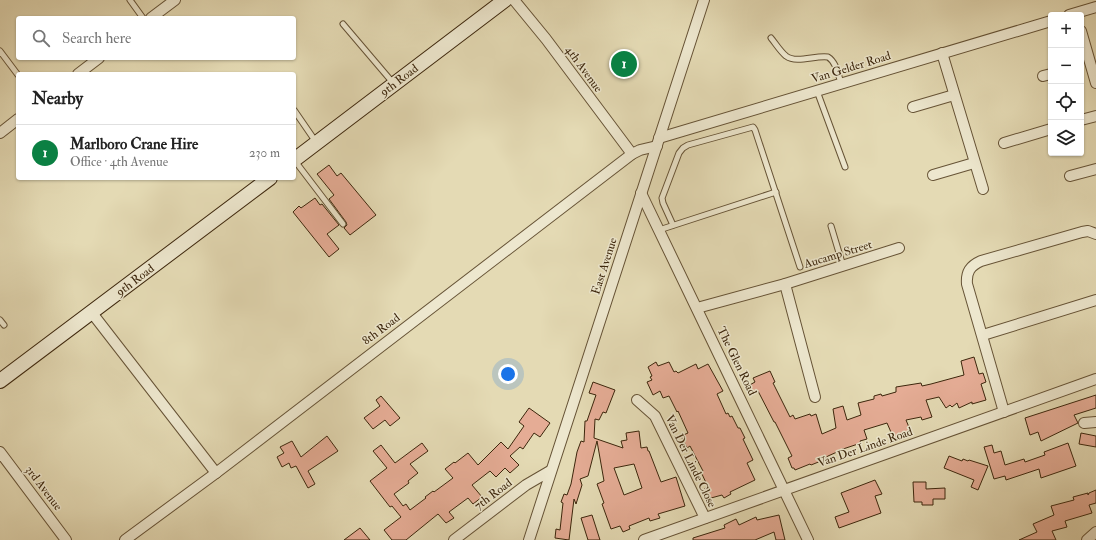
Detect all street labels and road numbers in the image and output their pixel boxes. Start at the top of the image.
street label: 4th Avenue [562,43,606,96]
street label: Van Gelder Road [810,48,893,87]
street label: 9th Road [376,61,421,100]
street label: East Avenue [588,236,621,296]
street label: Aucamp Street [801,237,874,272]
street label: 9th Road [112,261,157,300]
street label: 8th Road [359,310,403,348]
street label: The Glen Road [713,324,760,398]
street label: Van Der Linde Close [662,412,719,510]
street label: Van Der Linde Road [816,424,915,471]
street label: 3rd Avenue [22,463,65,514]
street label: 7th Road [471,475,515,513]

